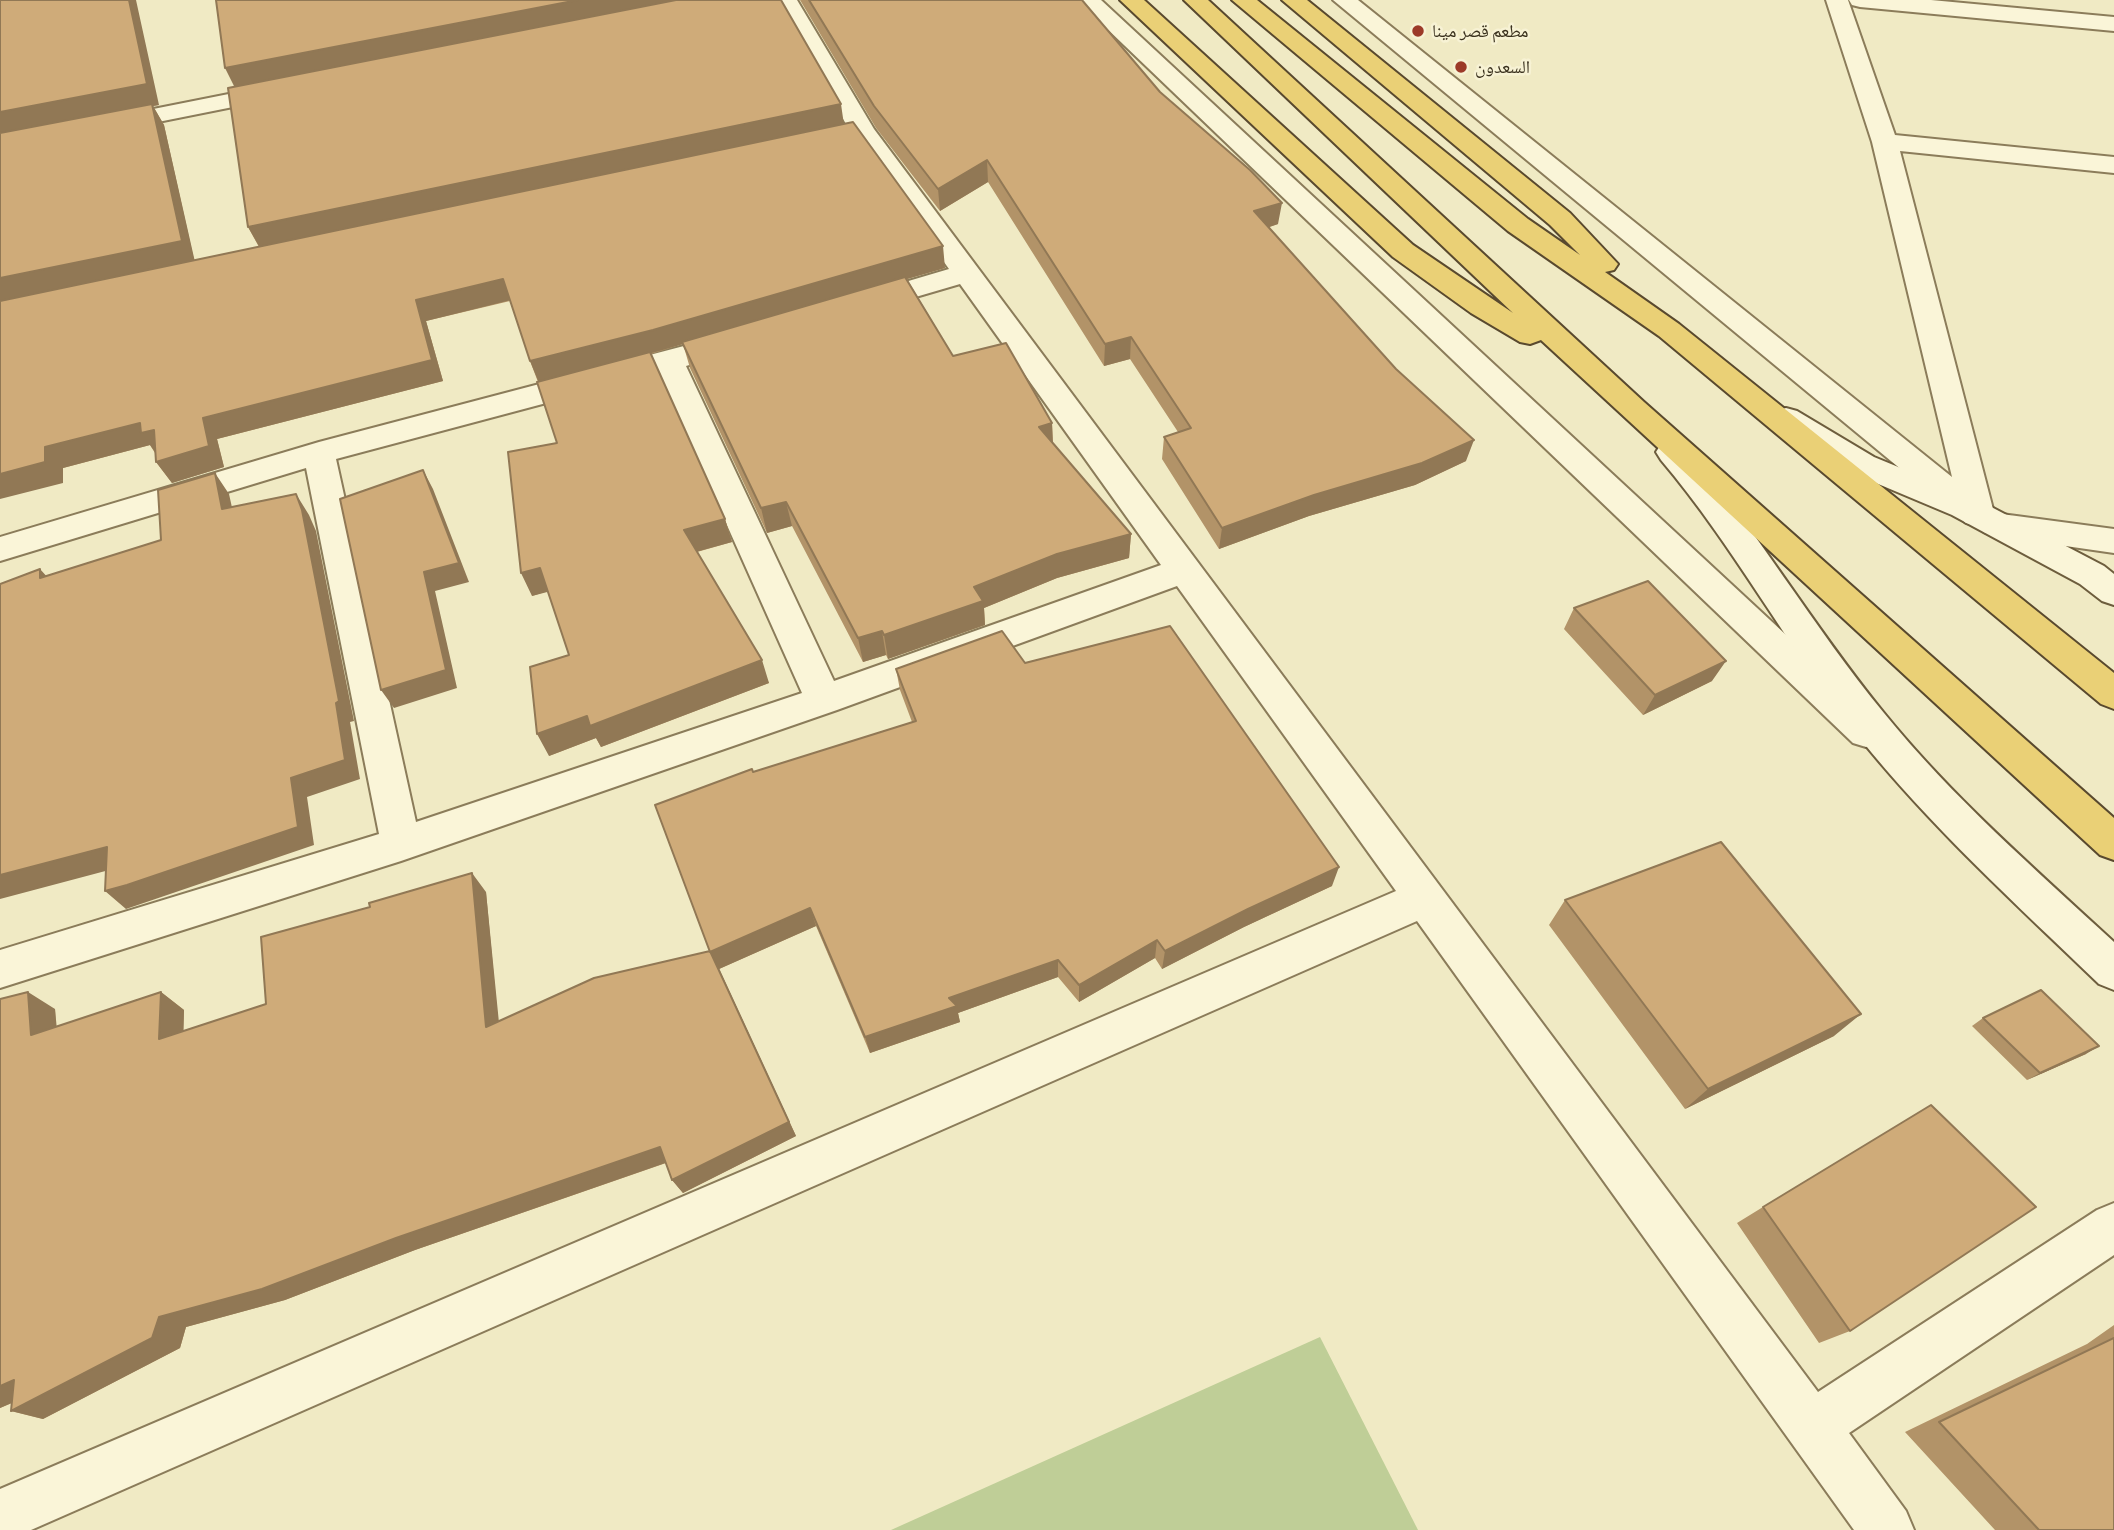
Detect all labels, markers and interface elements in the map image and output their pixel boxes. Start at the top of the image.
place label: مطعم قصر مينا [1432,20,1529,42]
marker: مطعم قصر مينا [1410,23,1426,39]
place label: السعدون [1475,56,1530,78]
marker: السعدون [1453,59,1469,75]

